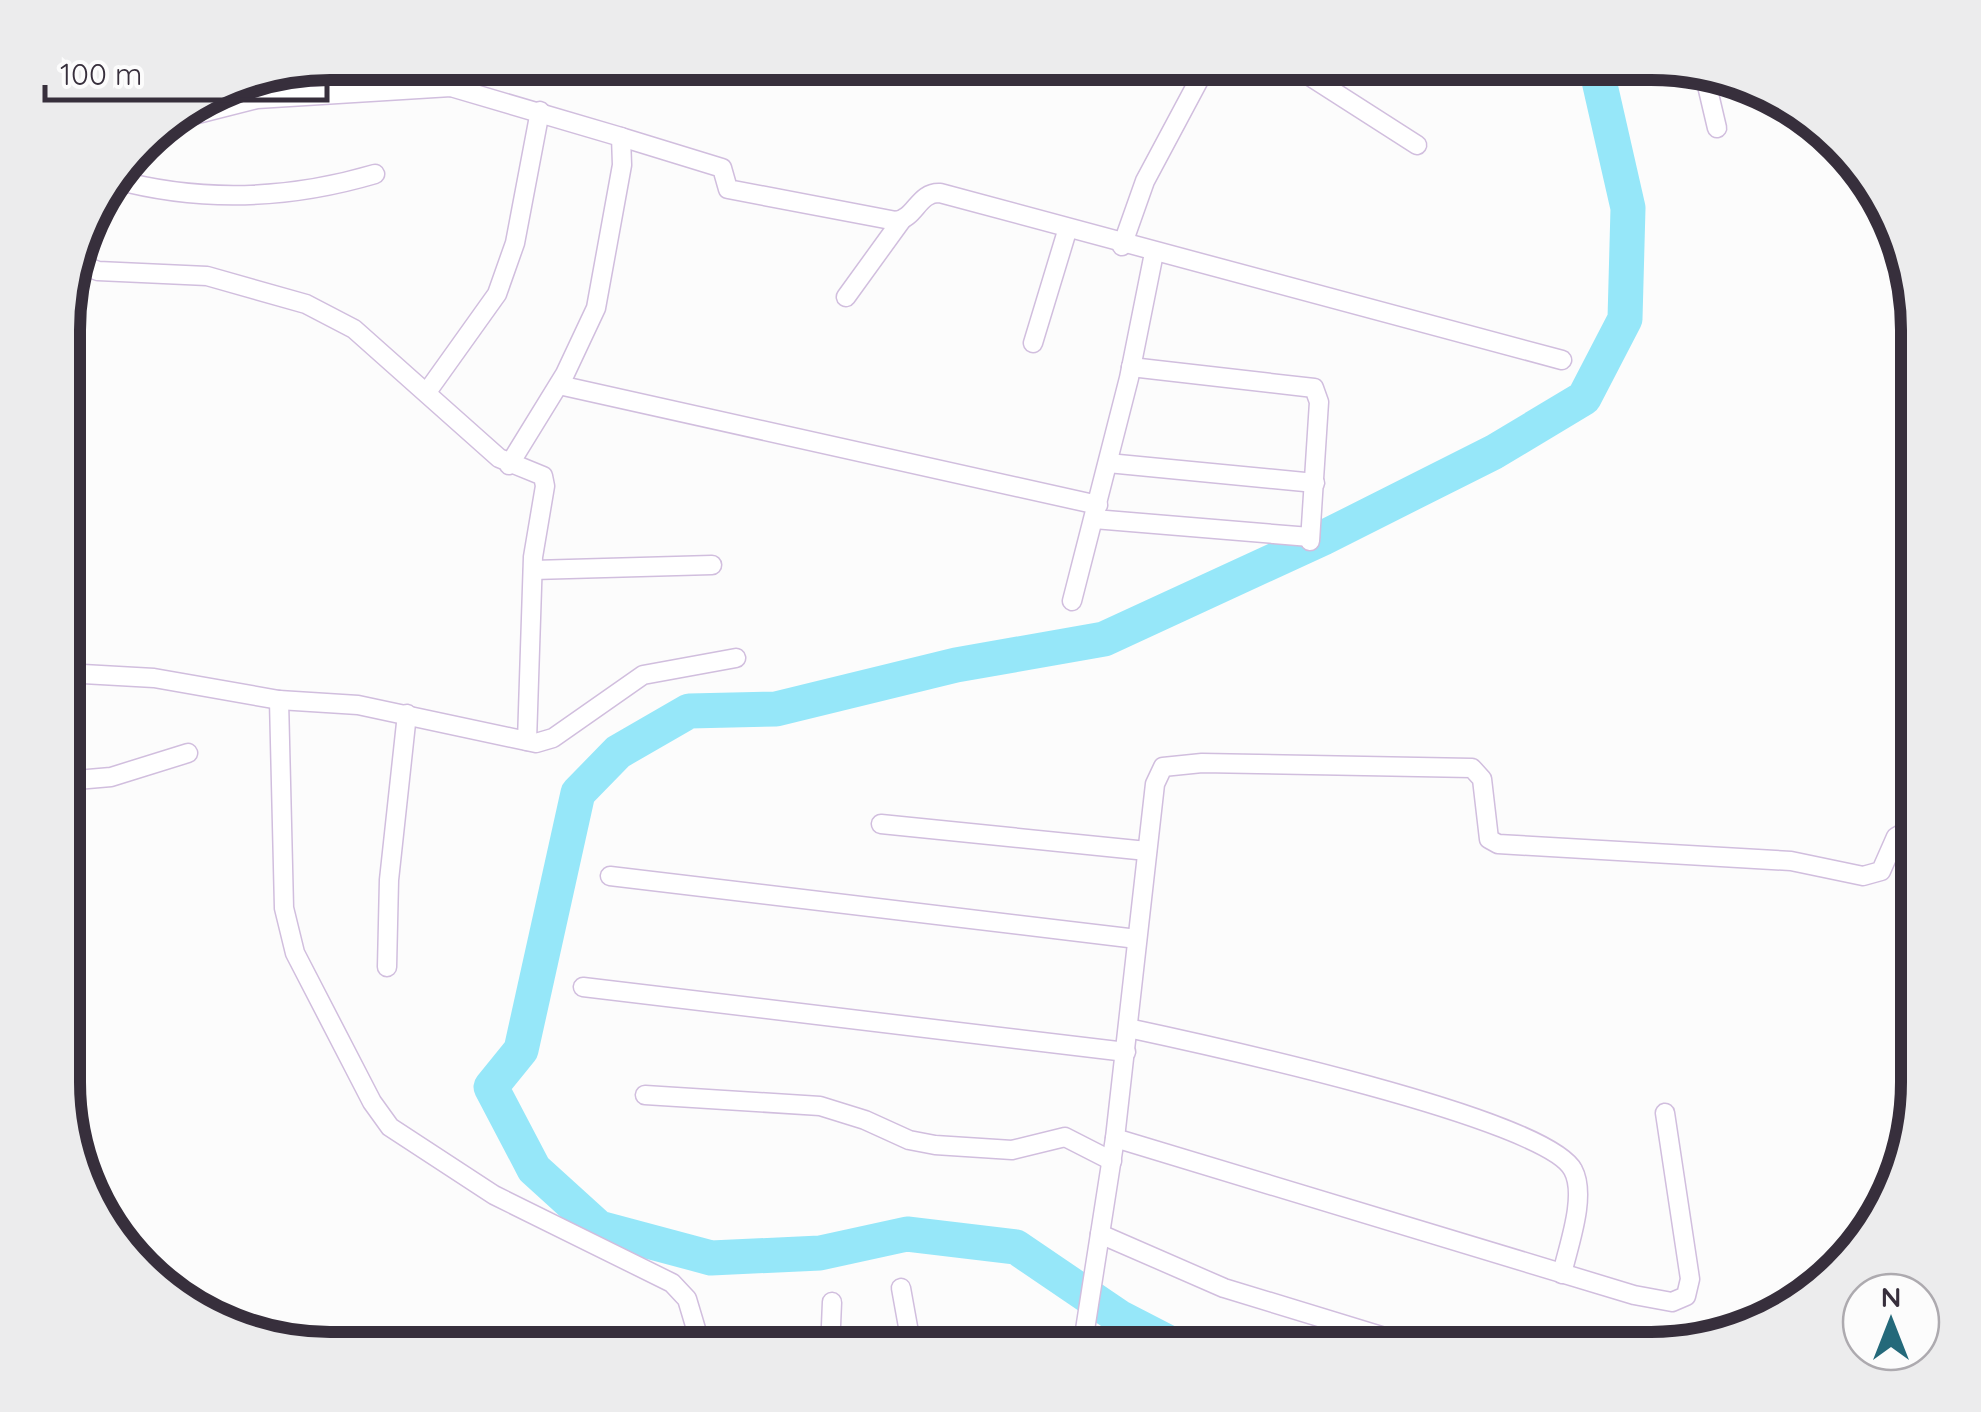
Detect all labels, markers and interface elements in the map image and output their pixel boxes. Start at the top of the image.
scale bar [45,40,328,102]
text: 100 m [60,55,142,93]
north arrow [1841,1272,1941,1372]
text: N [1881,1279,1901,1314]

